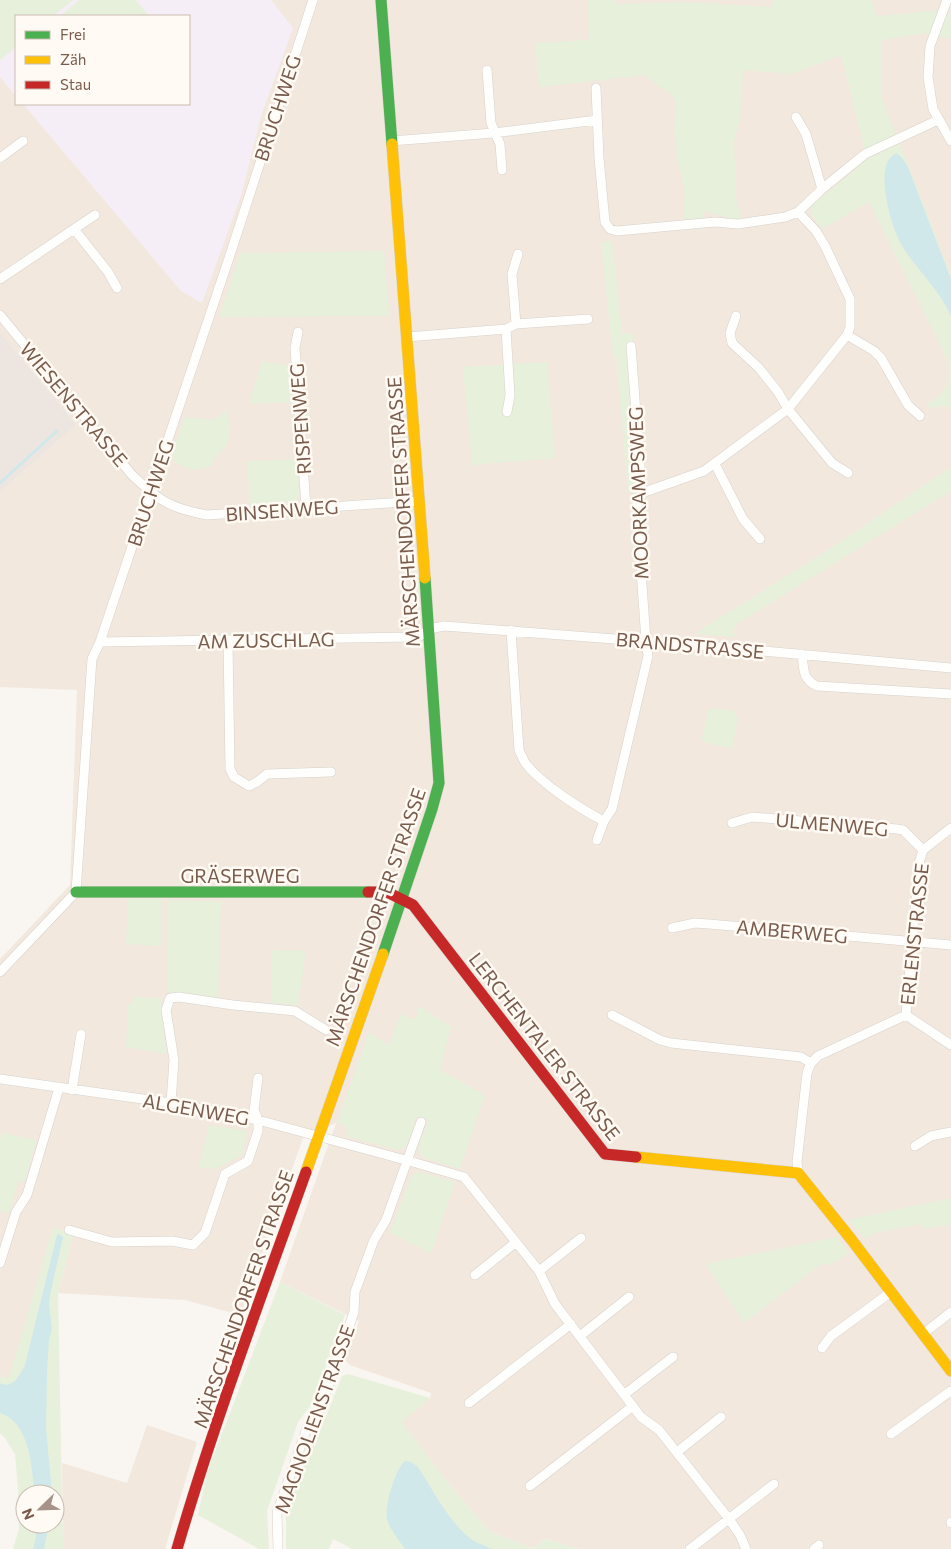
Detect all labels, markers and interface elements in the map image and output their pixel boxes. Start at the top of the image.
legend [15,15,190,105]
text: Frei [60,25,86,43]
text: Zäh [60,50,86,68]
street label: BRUCHWEG [249,52,305,164]
text: Stau [60,75,91,93]
street label: WIESENSTRASSE [15,337,133,471]
street label: RISPENWEG [285,363,315,475]
street label: MÄRSCHENDORFER STRASSE [382,376,424,648]
street label: MOORKAMPSWEG [623,406,653,580]
street label: BRUCHWEG [122,437,178,549]
street label: BINSENWEG [225,495,339,525]
street label: AM ZUSCHLAG [197,627,335,653]
street label: BRANDSTRASSE [615,627,765,663]
street label: MÄRSCHENDORFER STRASSE [320,785,430,1049]
street label: ULMENWEG [775,808,889,840]
street label: ERLENSTRASSE [895,862,933,1006]
street label: GRÄSERWEG [180,864,300,887]
street label: AMBERWEG [735,915,849,947]
street label: LERCHENTALER STRASSE [464,947,626,1145]
street label: ALGENWEG [141,1088,251,1130]
street label: MÄRSCHENDORFER STRASSE [188,1167,298,1431]
street label: MAGNOLIENSTRASSE [269,1322,359,1516]
north arrow [15,1484,65,1534]
text: N [18,1506,37,1522]

